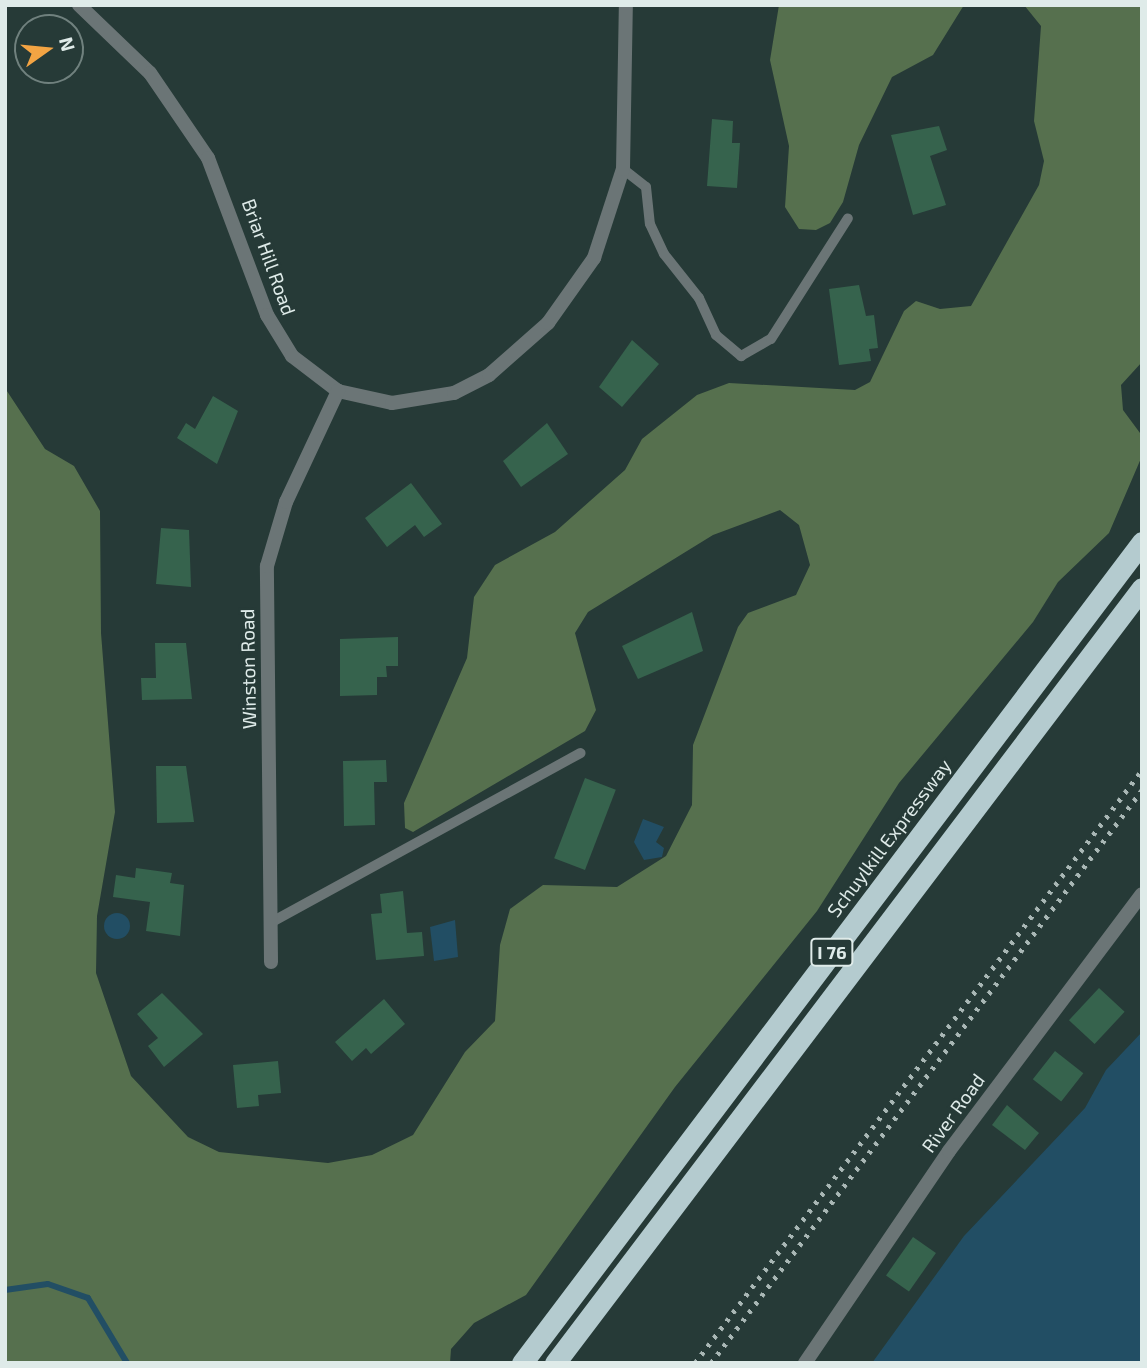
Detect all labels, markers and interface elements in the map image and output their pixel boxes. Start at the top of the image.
north arrow [14,14,84,84]
text: N [55,34,81,54]
street label: Briar Hill Road [237,195,301,319]
street label: Winston Road [236,609,260,729]
street label: Schuylkill Expressway [822,754,956,922]
road number: I 76 [809,937,855,967]
street label: River Road [917,1069,989,1157]

